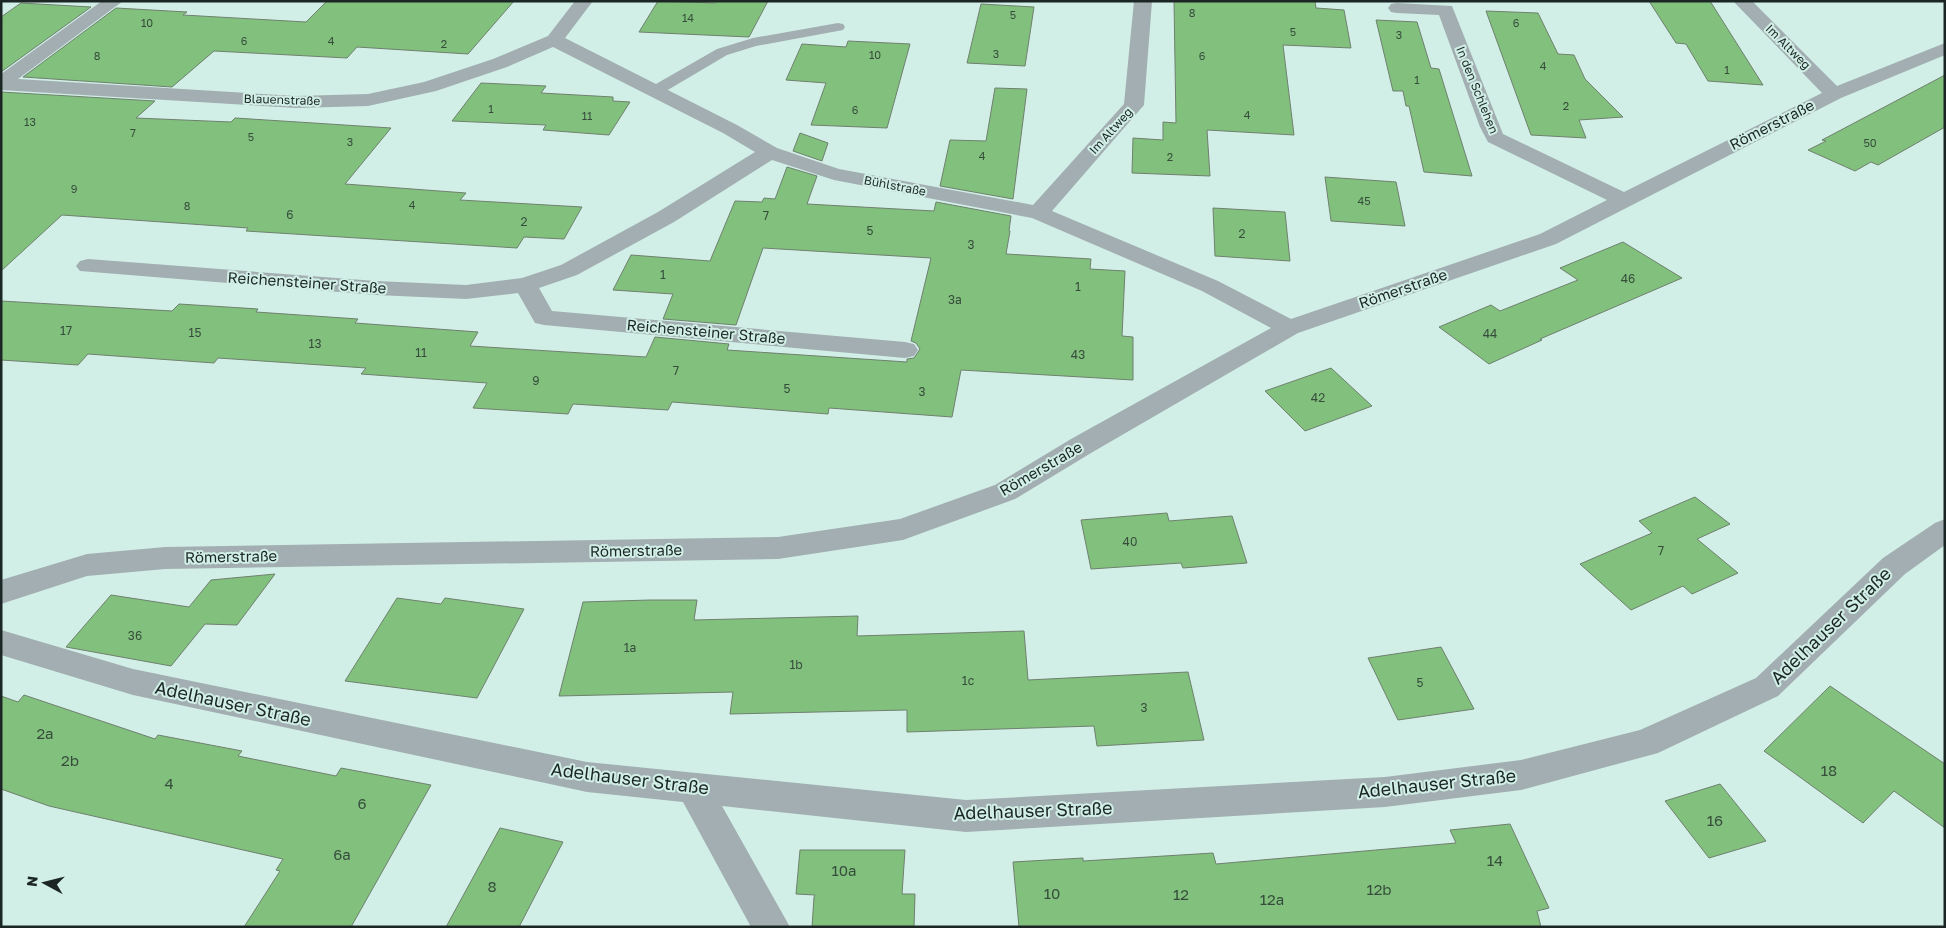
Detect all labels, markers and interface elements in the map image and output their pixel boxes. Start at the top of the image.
house number: 8 [1189,6,1196,19]
house number: 5 [1010,8,1016,21]
house number: 14 [682,11,694,24]
house number: 10 [141,16,153,29]
house number: 6 [1513,16,1520,29]
street label: Im Altweg [1763,21,1814,72]
house number: 5 [1290,25,1296,38]
house number: 3 [1396,28,1402,41]
house number: 6 [241,34,248,47]
house number: 4 [328,34,335,47]
house number: 2 [441,37,447,50]
street label: In den Schlehen [1453,44,1502,136]
house number: 3 [993,47,999,60]
house number: 10 [869,48,881,61]
house number: 8 [94,49,101,62]
house number: 6 [1199,49,1206,62]
house number: 4 [1540,59,1547,72]
house number: 1 [1724,63,1730,76]
house number: 1 [1414,73,1420,86]
street label: Blauenstraße [243,91,321,108]
street label: Römerstraße [1726,95,1817,153]
house number: 2 [1563,99,1569,112]
house number: 1 [488,102,494,115]
house number: 6 [852,103,859,116]
street label: Im Altweg [1086,104,1135,157]
house number: 4 [1244,108,1251,121]
house number: 11 [582,109,592,122]
house number: 13 [24,115,36,128]
house number: 7 [130,126,136,139]
house number: 5 [248,130,254,143]
house number: 3 [347,135,353,148]
house number: 50 [1863,136,1877,149]
house number: 4 [979,149,986,162]
house number: 2 [1167,150,1173,163]
street label: Bühlstraße [863,172,927,199]
house number: 9 [71,182,77,195]
house number: 45 [1357,194,1371,207]
house number: 4 [409,198,416,211]
house number: 8 [184,199,191,212]
house number: 6 [286,207,294,222]
house number: 7 [763,208,769,223]
house number: 2 [521,214,528,229]
house number: 5 [867,223,874,238]
house number: 2 [1239,226,1246,241]
house number: 3 [967,237,975,252]
street label: Römerstraße [1356,264,1450,312]
street label: Reichensteiner Straße [227,267,387,297]
house number: 1 [660,267,666,282]
house number: 46 [1621,271,1635,286]
house number: 1 [1075,279,1081,294]
house number: 3a [948,292,962,307]
street label: Reichensteiner Straße [626,315,786,347]
house number: 17 [60,323,72,338]
house number: 15 [189,325,201,340]
house number: 44 [1483,326,1497,341]
house number: 13 [309,336,321,351]
house number: 11 [415,345,427,360]
house number: 43 [1071,347,1085,362]
house number: 7 [673,363,679,378]
house number: 9 [532,373,540,388]
house number: 5 [784,381,791,396]
house number: 3 [918,384,926,399]
house number: 42 [1311,390,1325,405]
street label: Römerstraße [996,437,1085,499]
house number: 40 [1123,534,1137,549]
street label: Römerstraße [590,540,683,560]
house number: 7 [1658,543,1664,558]
street label: Römerstraße [185,546,278,566]
street label: Adelhauser Straße [1765,562,1895,688]
house number: 36 [128,628,142,643]
house number: 1a [624,640,636,655]
house number: 1b [789,657,803,672]
house number: 1c [962,673,975,688]
house number: 5 [1417,675,1424,690]
street label: Adelhauser Straße [153,676,313,730]
house number: 3 [1140,700,1148,715]
house number: 2a [36,724,54,742]
house number: 2b [61,751,79,769]
street label: Adelhauser Straße [550,757,710,799]
house number: 18 [1821,761,1837,779]
street label: Adelhauser Straße [1357,764,1517,802]
house number: 4 [164,774,174,792]
house number: 6 [357,794,367,812]
street label: Adelhauser Straße [953,796,1113,824]
house number: 16 [1707,811,1723,829]
house number: 6a [333,845,351,863]
house number: 14 [1487,851,1503,869]
north arrow [20,858,70,908]
house number: 10a [831,861,857,879]
text: N [23,875,41,888]
house number: 8 [487,877,497,895]
house number: 12b [1366,880,1392,898]
house number: 10 [1044,884,1060,902]
house number: 12 [1173,885,1189,903]
house number: 12a [1260,890,1284,908]

